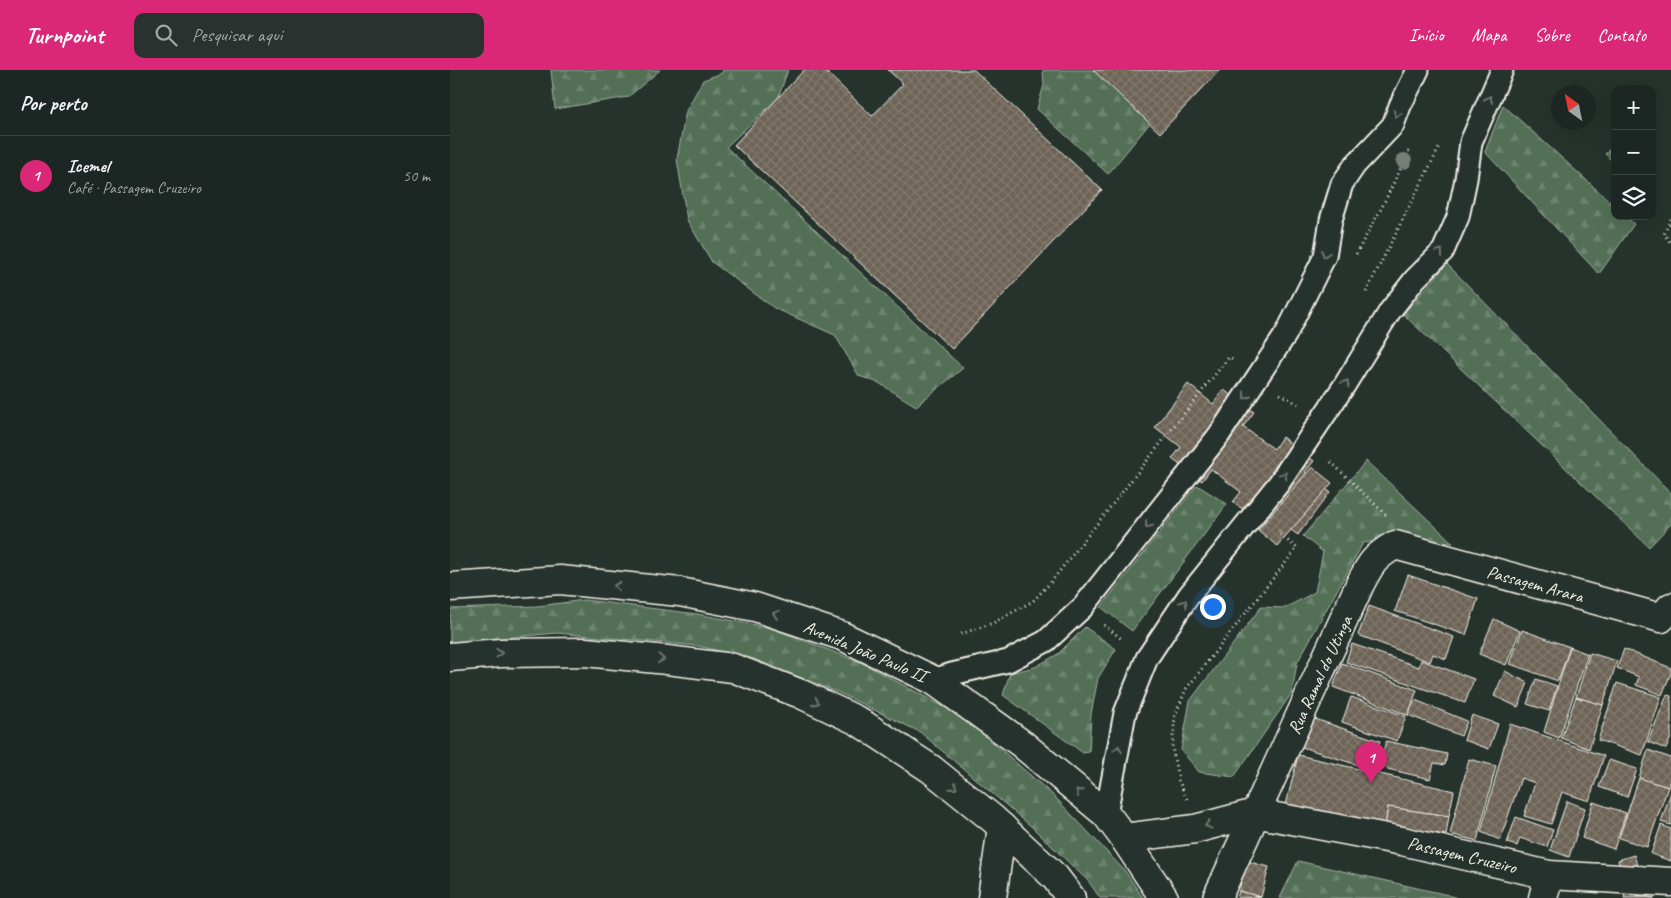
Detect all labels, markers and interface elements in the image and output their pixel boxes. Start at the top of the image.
search box [134,13,484,58]
text: Turnpoint [25,20,104,50]
icon: search [152,21,180,49]
text: Pesquisar aqui [192,23,282,47]
text: Início [1409,24,1444,46]
text: Mapa [1472,24,1506,46]
text: Sobre [1534,24,1570,46]
text: Contato [1598,24,1646,46]
north arrow [1551,85,1596,130]
map controls [1611,85,1656,220]
button: + [1611,85,1656,130]
text: Por perto [20,90,87,116]
one-way arrow [1483,95,1494,104]
one-way arrow [1393,109,1403,118]
button: − [1611,130,1656,175]
text: Icemel [67,154,109,178]
text: 1 [32,166,40,186]
text: 50 m [403,166,430,186]
button: layers [1611,175,1656,220]
text: Café · Passagem Cruzeiro [67,178,201,198]
one-way arrow [1434,248,1443,258]
one-way arrow [1320,249,1330,258]
one-way arrow [1339,380,1349,389]
one-way arrow [1243,390,1252,399]
one-way arrow [1278,471,1287,481]
one-way arrow [1145,519,1153,528]
street label: Passagem Arara [1484,561,1587,608]
one-way arrow [612,581,620,592]
your location [1200,594,1226,620]
one-way arrow [1178,599,1187,608]
one-way arrow [773,610,781,620]
street label: Rua Ramal do Utinga [1283,611,1358,738]
street label: Avenida João Paulo II [800,615,933,688]
one-way arrow [495,648,503,659]
one-way arrow [657,653,665,664]
one-way arrow [811,695,820,706]
pin: 1 [1355,742,1387,783]
one-way arrow [1113,745,1123,754]
one-way arrow [948,782,957,791]
one-way arrow [1076,789,1085,798]
one-way arrow [1203,819,1212,830]
street label: Passagem Cruzeiro [1405,832,1520,879]

